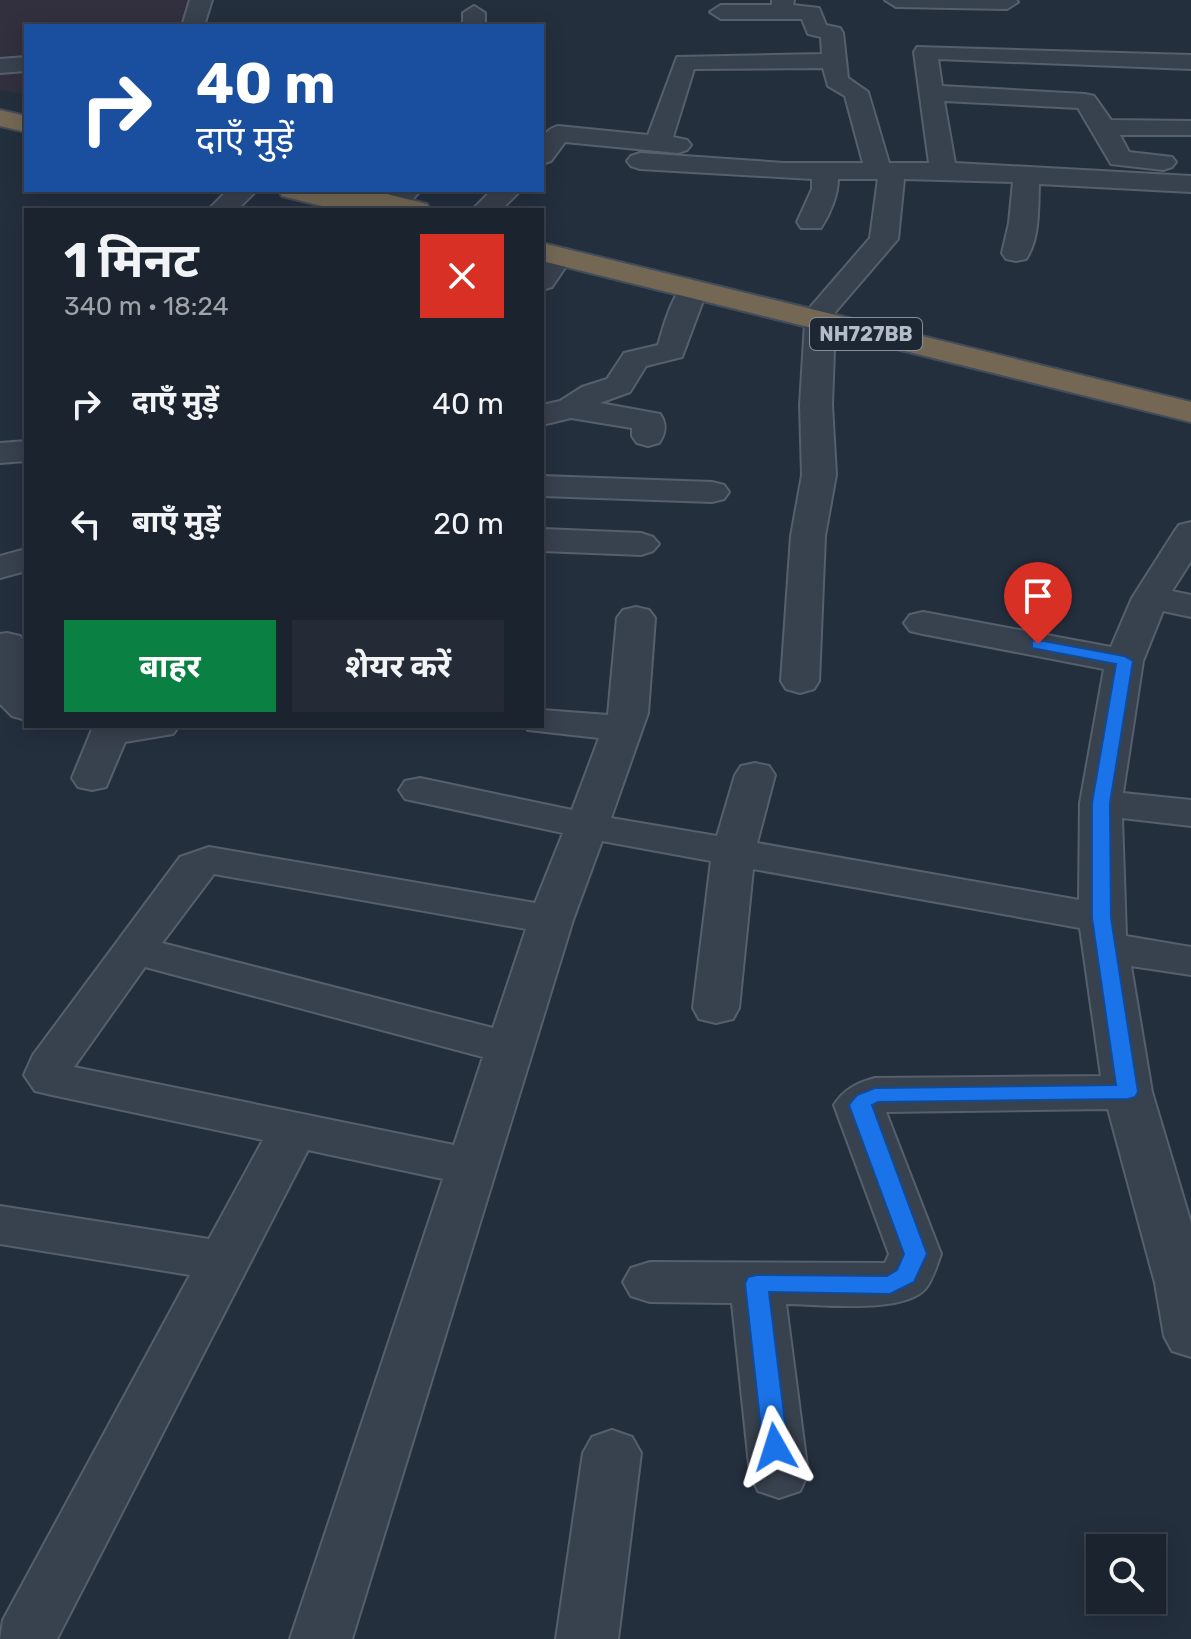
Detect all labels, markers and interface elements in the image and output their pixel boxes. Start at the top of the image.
text: 40 m [196,51,336,117]
icon: right [64,56,168,160]
text: दाएँ मुड़ें [196,118,294,161]
text: 1 मिनट [64,232,199,289]
button: close [420,234,504,318]
text: 340 m · 18:24 [64,291,229,322]
road number: NH727BB [810,318,922,350]
icon: right [64,382,108,426]
text: दाएँ मुड़ें [132,384,219,420]
text: 40 m [432,386,504,422]
icon: left [64,502,108,546]
text: बाएँ मुड़ें [132,504,221,540]
text: 20 m [433,506,504,542]
pin [1004,562,1072,644]
icon: arrive [1016,574,1060,618]
button: बाहर [64,620,276,712]
button: शेयर करें [292,620,504,712]
position arrow [733,1405,817,1489]
map controls [1086,1534,1166,1614]
button: search [1086,1534,1166,1614]

